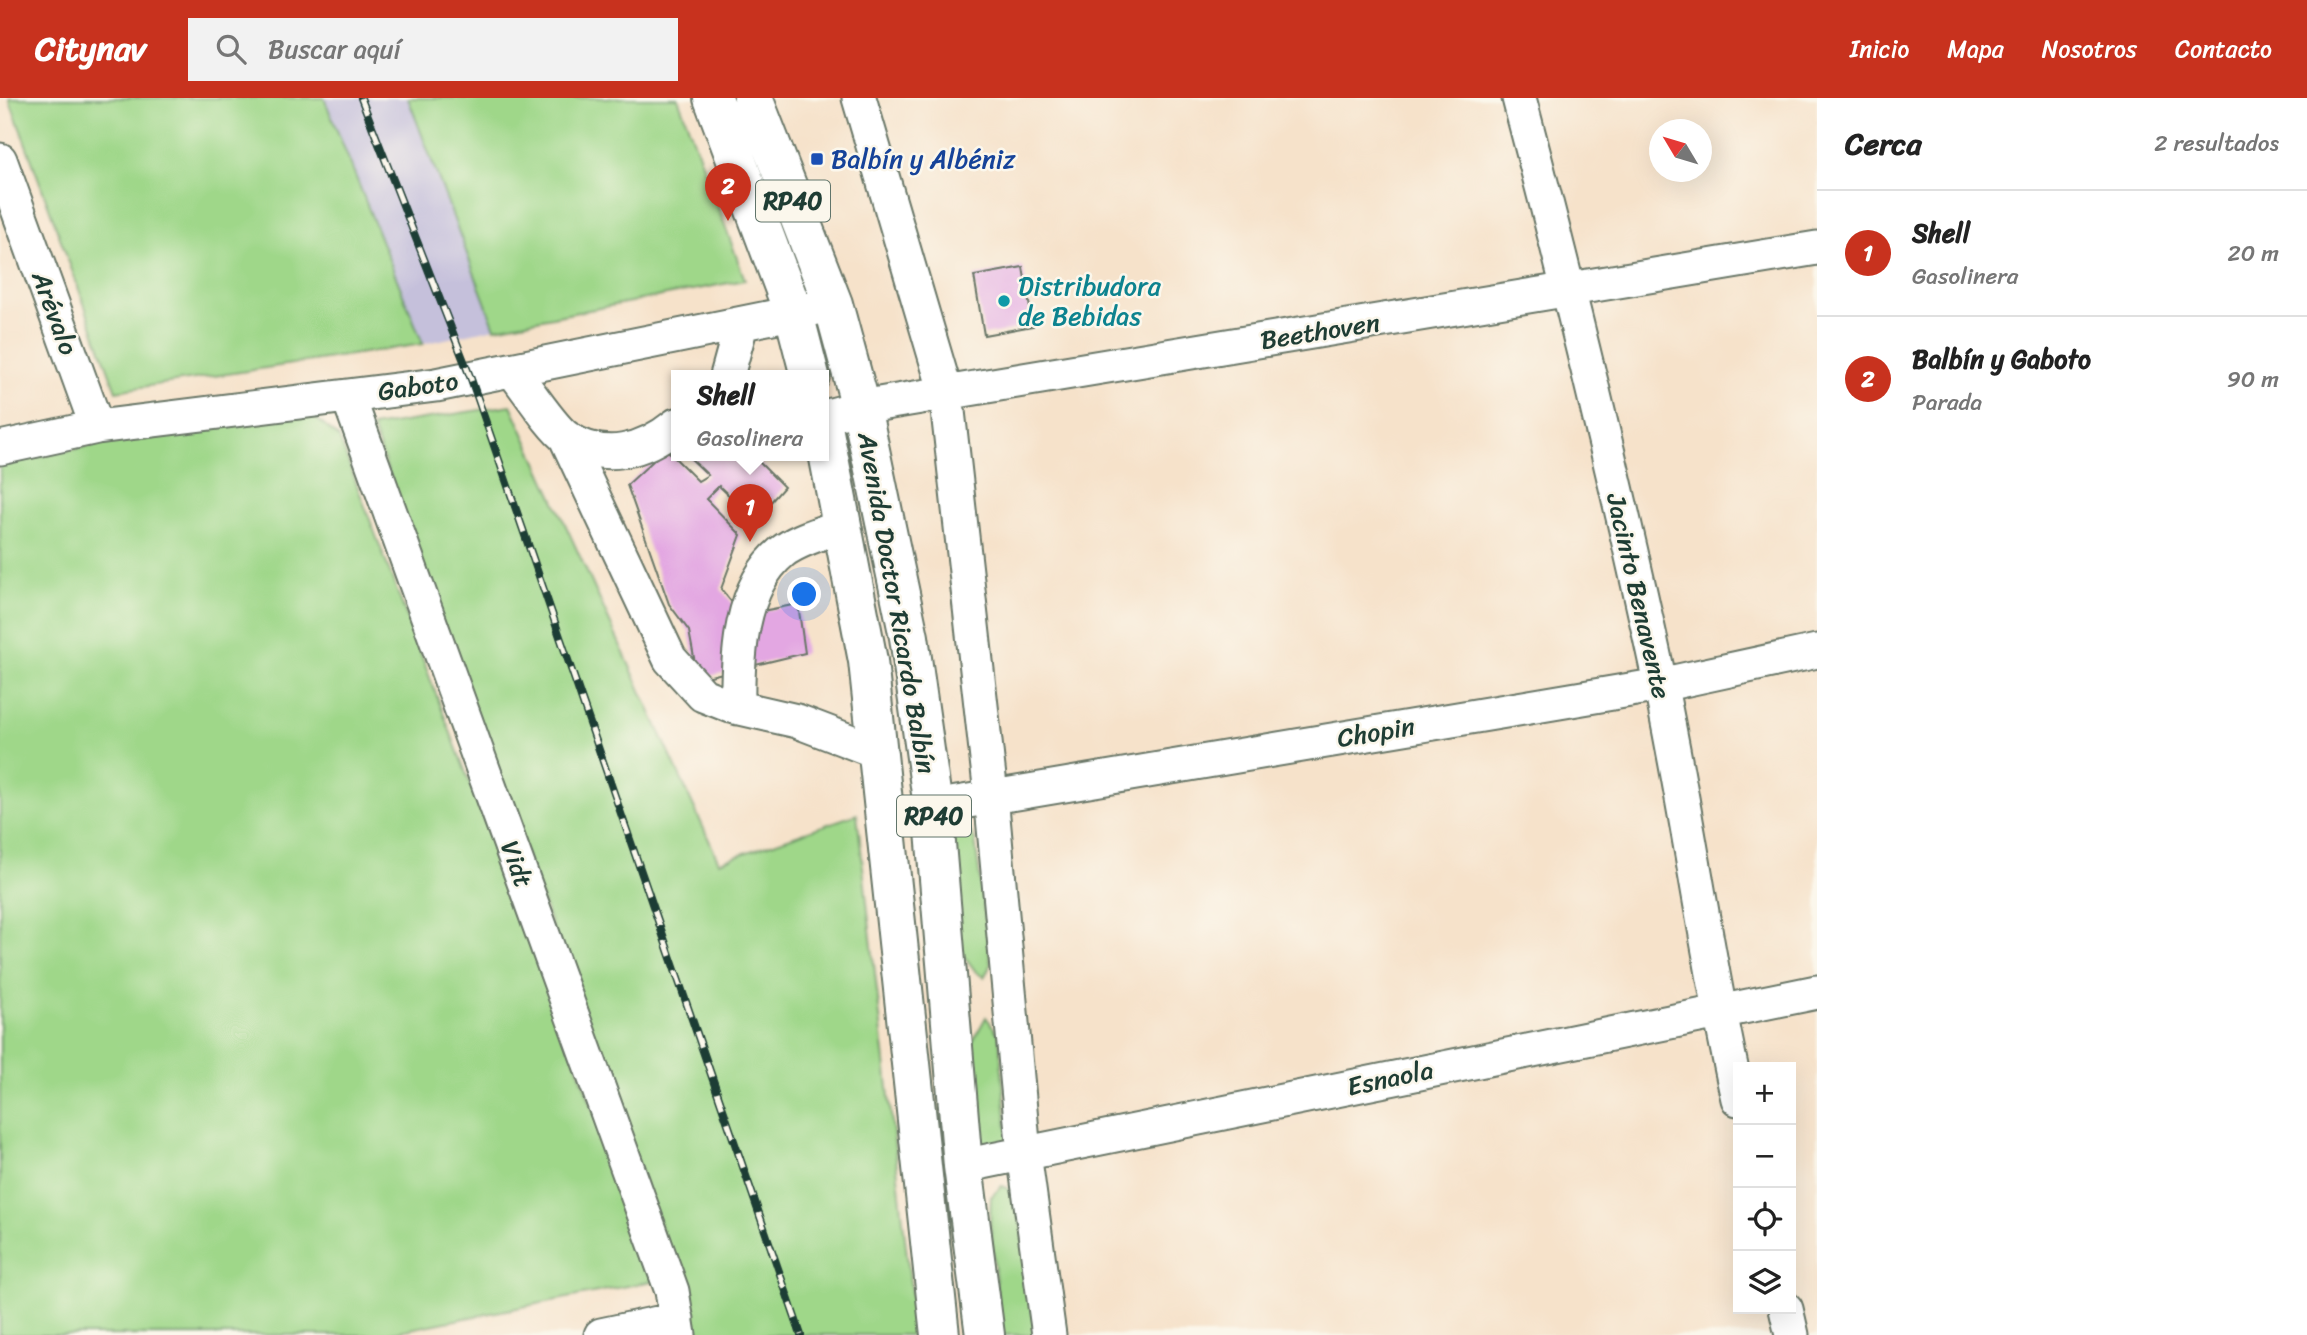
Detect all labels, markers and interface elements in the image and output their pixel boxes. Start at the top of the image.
search box [188,18,678,81]
text: Citynav [35,20,146,78]
text: Buscar aquí [268,26,401,72]
text: Inicio [1850,28,1909,70]
text: Mapa [1947,28,2004,70]
text: Nosotros [2042,28,2137,70]
text: Contacto [2175,28,2272,70]
icon: search [212,30,250,68]
text: Cerca [1845,117,1921,171]
north arrow [1649,119,1712,182]
text: 2 resultados [2154,123,2279,164]
place label: Balbín y Albéniz [831,136,1016,182]
marker: Balbín y Albéniz [809,151,825,167]
pin: 2 [705,163,751,221]
road number: RP40 [756,180,830,222]
text: Shell [1912,210,1970,256]
text: 1 [1863,233,1873,274]
text: 20 m [2228,233,2279,274]
text: Gasolinera [1912,256,2018,297]
street label: Arévalo [18,263,91,362]
place label: Distribudora de Bebidas [1018,263,1162,339]
marker: Distribudora de Bebidas [996,293,1012,309]
street label: Beethoven [1257,299,1383,363]
text: Balbín y Gaboto [1912,336,2091,382]
street label: Gaboto [375,358,461,414]
text: 2 [1861,359,1875,400]
text: 90 m [2227,359,2279,400]
popup [671,370,829,461]
text: Shell [697,372,755,418]
text: Parada [1912,382,1982,423]
text: Gasolinera [697,418,803,459]
street label: Avenida Doctor Ricardo Balbín [844,428,950,778]
pin: 1 [727,484,773,542]
street label: Jacinto Benavente [1593,488,1685,703]
your location [787,577,821,611]
street label: Chopin [1334,703,1418,761]
road number: RP40 [897,796,971,836]
street label: Vidt [487,834,547,894]
street label: Esnaola [1343,1046,1437,1110]
map controls [1733,1062,1796,1314]
button: + [1733,1062,1796,1125]
button: − [1733,1125,1796,1188]
button: locate [1733,1188,1796,1251]
button: layers [1733,1251,1796,1314]

